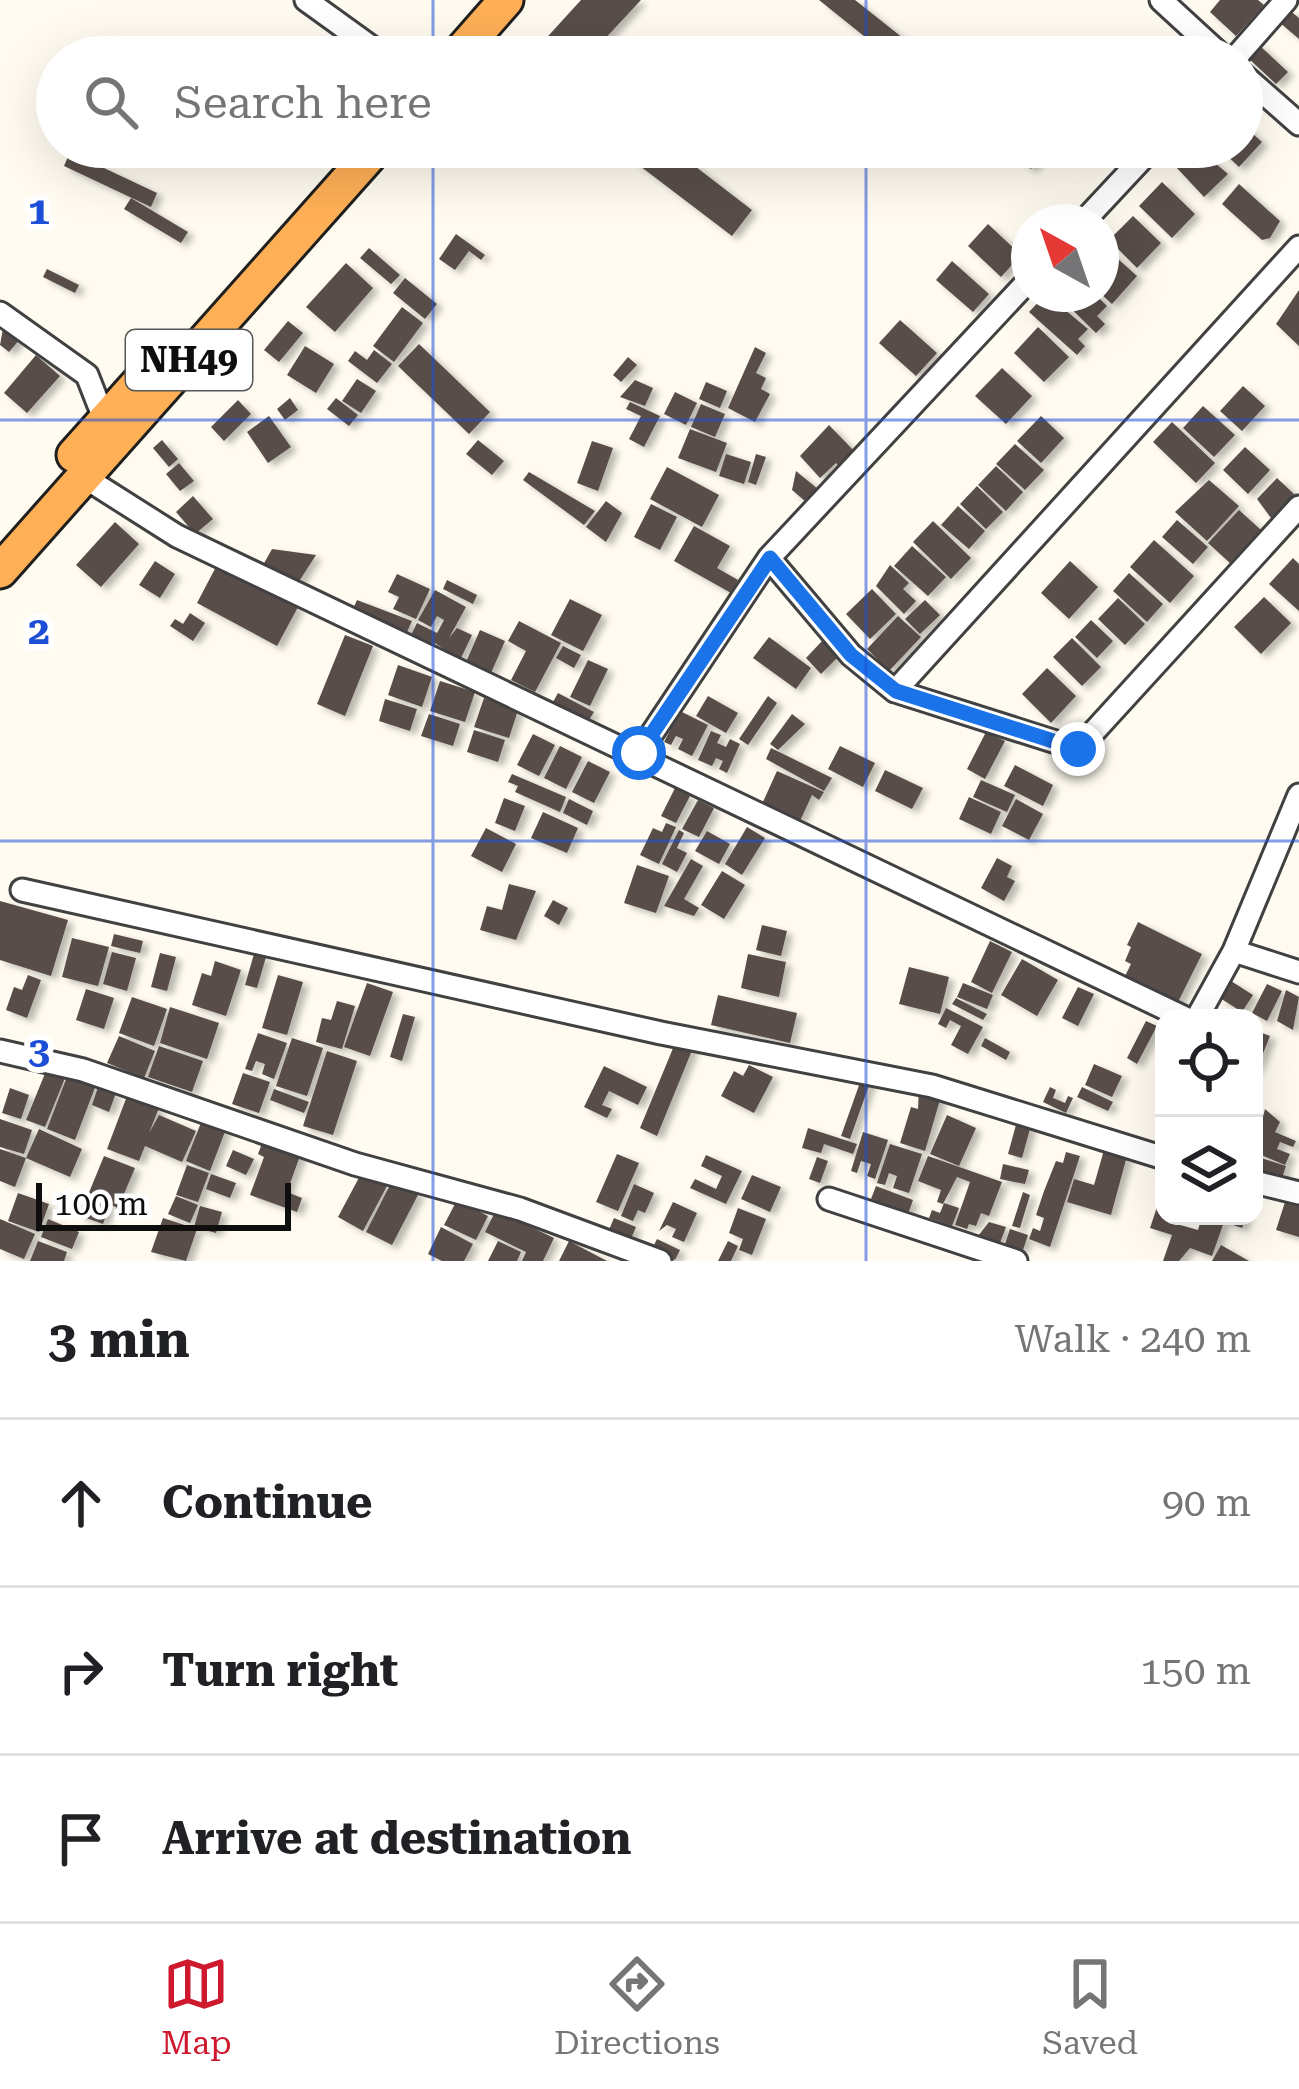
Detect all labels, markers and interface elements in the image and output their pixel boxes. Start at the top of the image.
search box [36,36,1263,168]
icon: search [78,69,144,135]
text: Search here [174,76,432,129]
text: 1 [28,188,50,234]
north arrow [1011,204,1119,312]
road number: NH49 [126,330,252,390]
text: 2 [28,608,50,654]
route end [1051,722,1105,776]
route start [612,726,666,780]
map controls [1155,1009,1263,1225]
button: locate [1155,1009,1263,1117]
text: 3 [28,1028,50,1074]
button: layers [1155,1117,1263,1225]
scale bar [36,1177,291,1230]
text: 100 m [54,1184,148,1223]
text: 3 min [48,1310,190,1369]
text: Walk · 240 m [1015,1316,1251,1362]
icon: ahead [48,1470,114,1536]
text: Continue [162,1476,373,1529]
text: 90 m [1162,1480,1251,1526]
icon: right [48,1638,114,1704]
text: Turn right [162,1644,398,1697]
text: 150 m [1140,1648,1251,1694]
icon: arrive [48,1806,114,1872]
text: Arrive at destination [162,1812,631,1865]
tab: Map [161,1951,232,2062]
tab: Directions [554,1951,720,2062]
tab: Saved [1042,1951,1138,2062]

